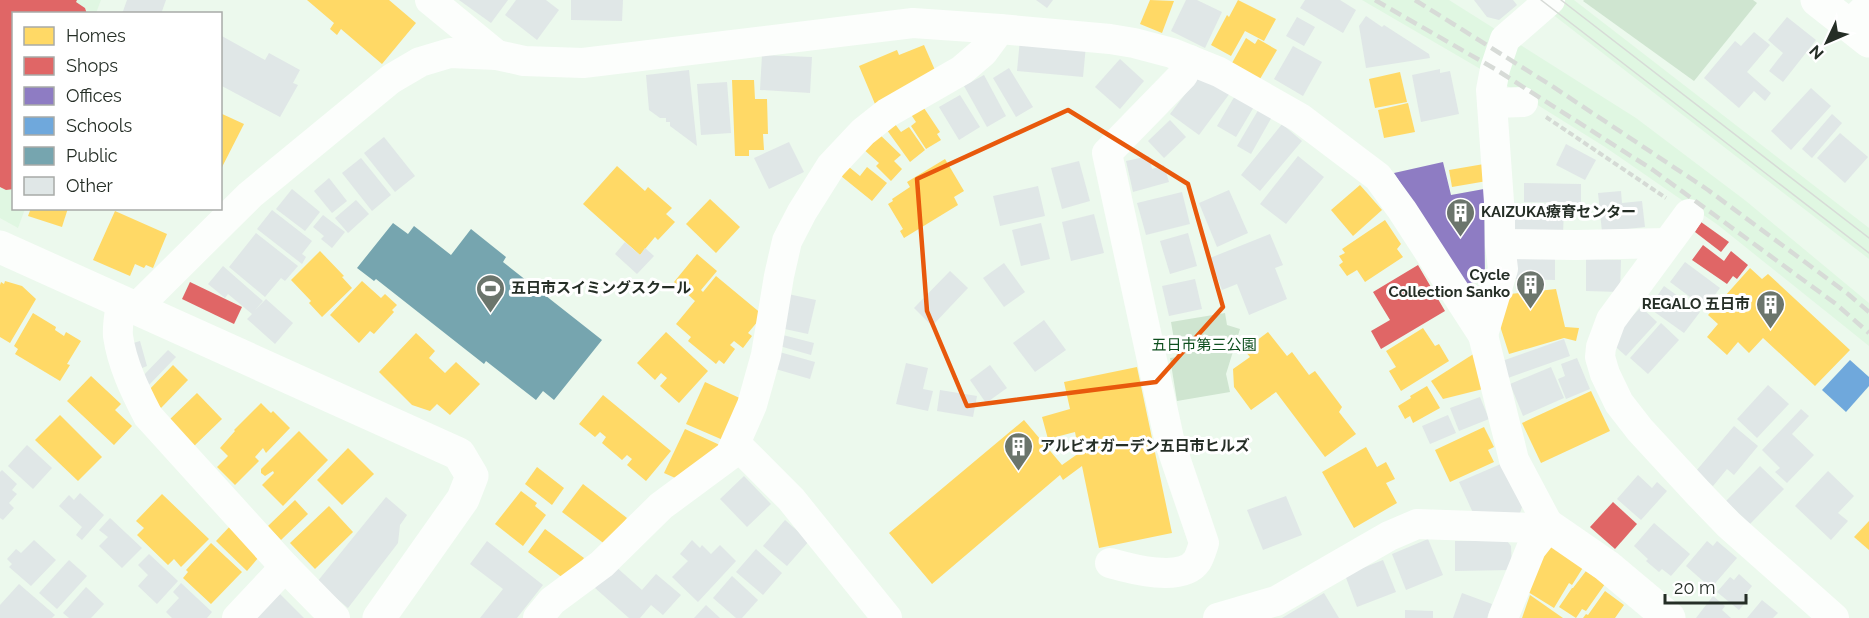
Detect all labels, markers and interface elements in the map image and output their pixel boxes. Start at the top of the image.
legend [12,12,222,210]
north arrow [1797,12,1857,72]
text: Homes [66,25,126,46]
text: N [1805,41,1828,63]
text: Shops [66,55,118,76]
text: Offices [66,85,122,106]
text: Schools [66,115,133,136]
text: Public [66,145,118,166]
text: Other [66,175,114,196]
building icon: KAIZUKA療育センター [1444,196,1476,238]
place label: KAIZUKA療育センター [1481,203,1636,221]
place label: Cycle Collection Sanko [1388,266,1510,301]
building icon: Cycle Collection Sanko [1515,268,1547,310]
sports icon: 五日市スイミングスクール [474,272,506,314]
place label: 五日市スイミングスクール [511,279,691,297]
building icon: REGALO 五日市 [1755,288,1787,330]
place label: REGALO 五日市 [1642,295,1750,313]
park label: 五日市第三公園 [1151,336,1257,354]
building icon: アルビオガーデン五日市ヒルズ [1003,430,1035,472]
place label: アルビオガーデン五日市ヒルズ [1040,437,1250,455]
scale bar [1665,567,1746,605]
text: 20 m [1674,577,1716,598]

